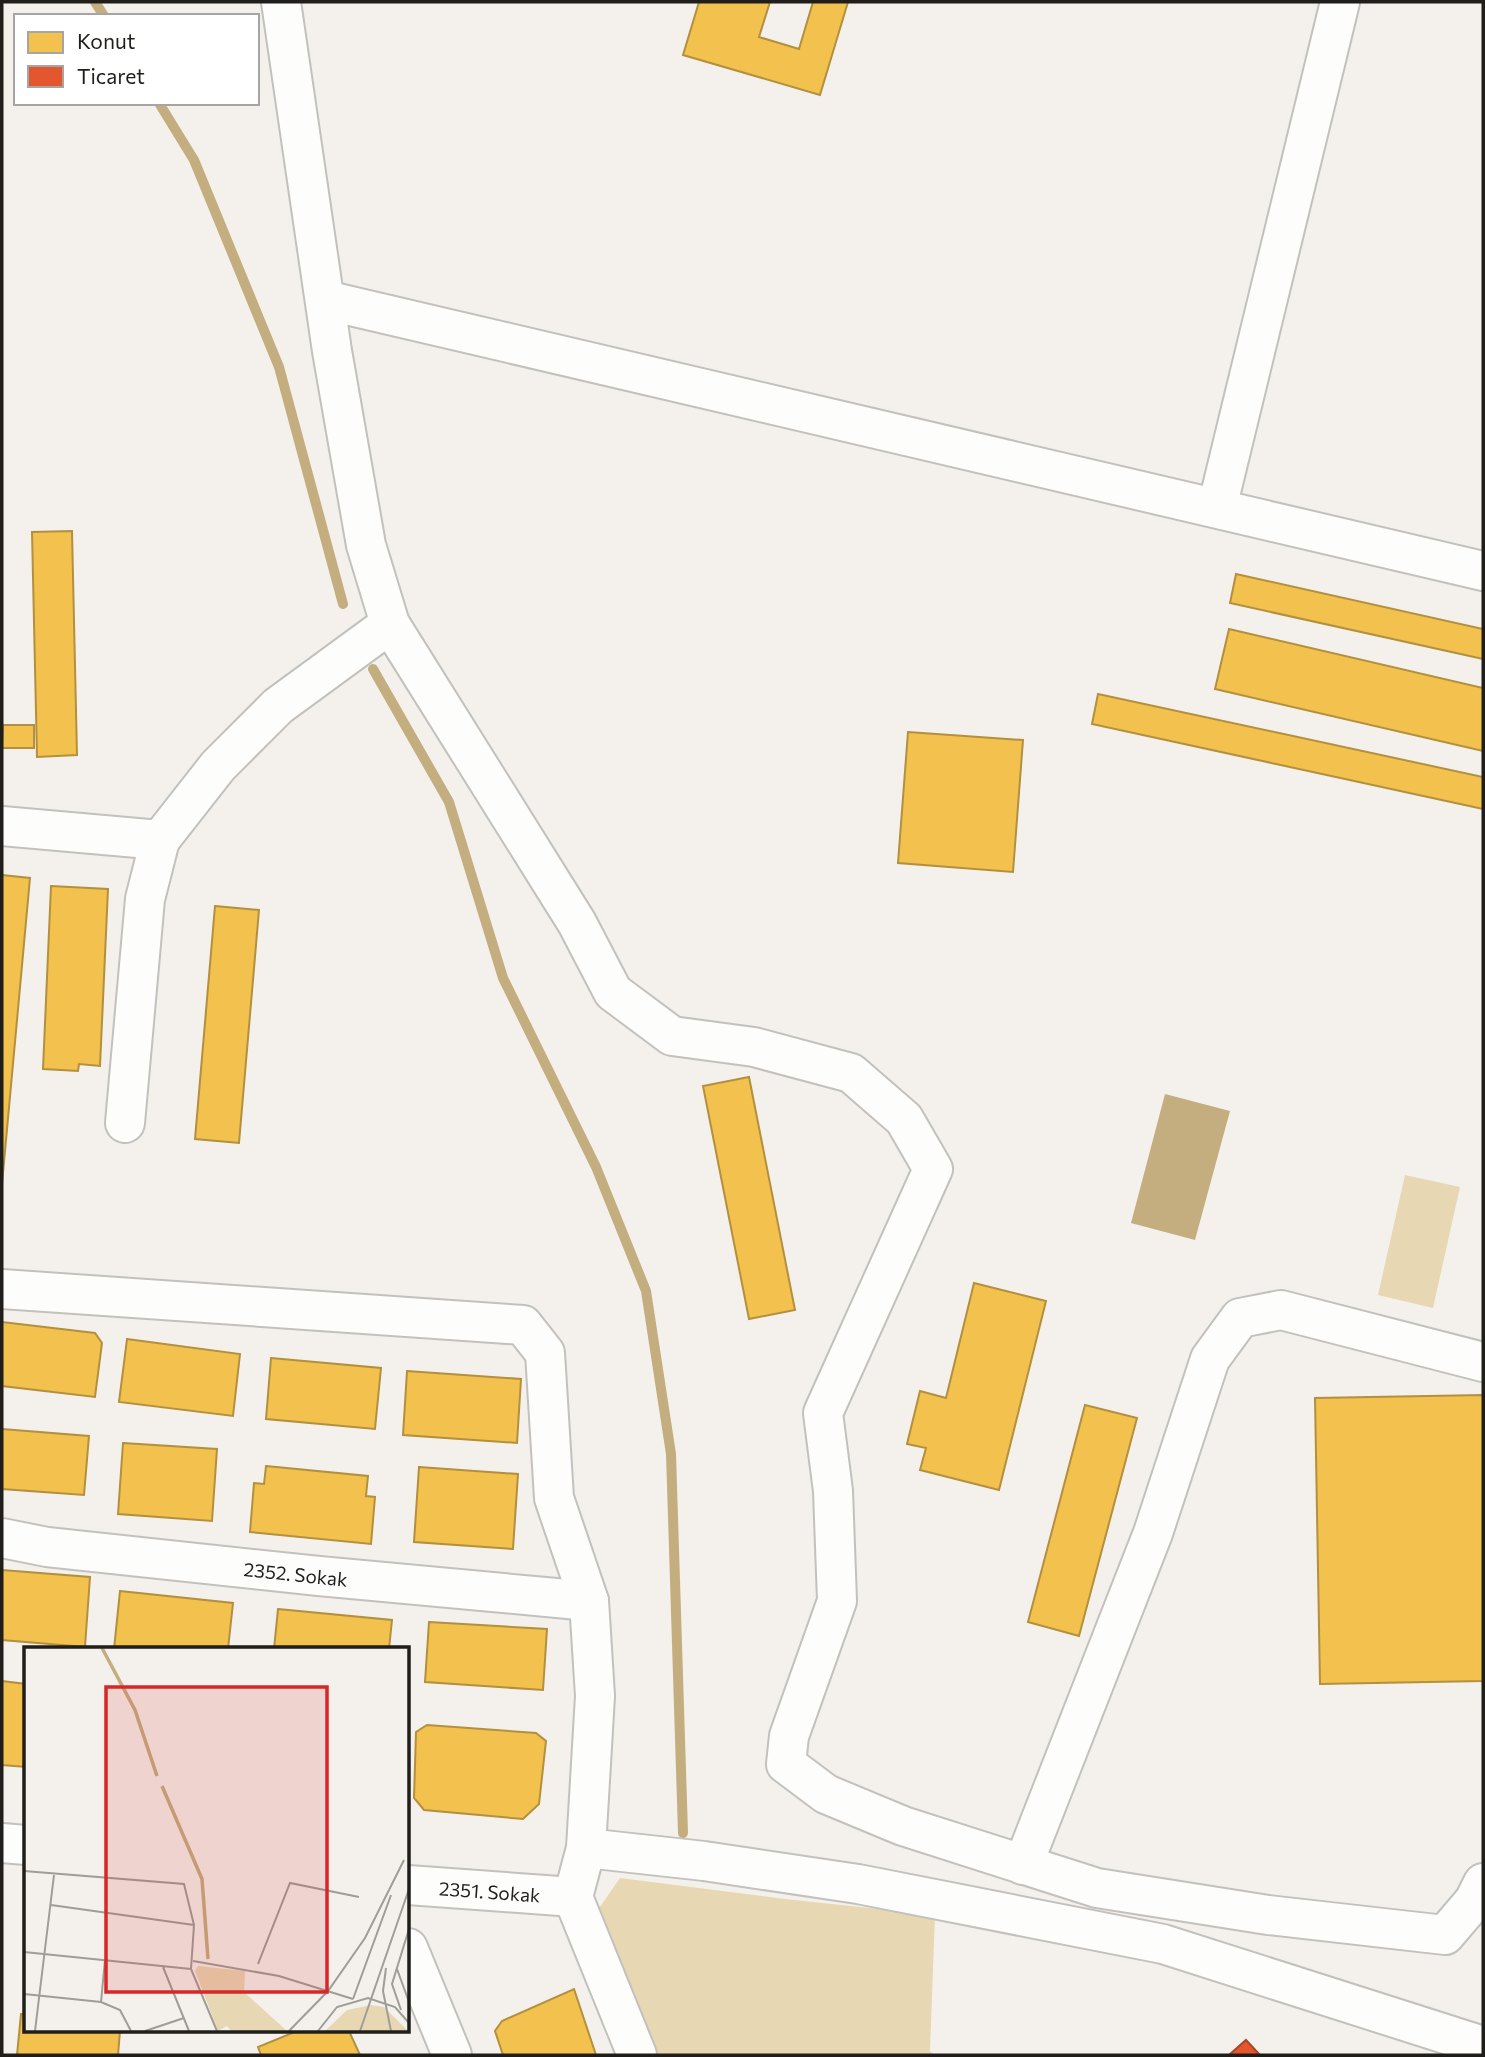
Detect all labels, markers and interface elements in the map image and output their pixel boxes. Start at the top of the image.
legend [14,14,259,105]
text: Konut [77,28,135,53]
text: Ticaret [77,63,145,88]
street label: 2352. Sokak [243,1557,349,1590]
inset map [24,1647,410,2032]
street label: 2351. Sokak [438,1876,541,1906]

